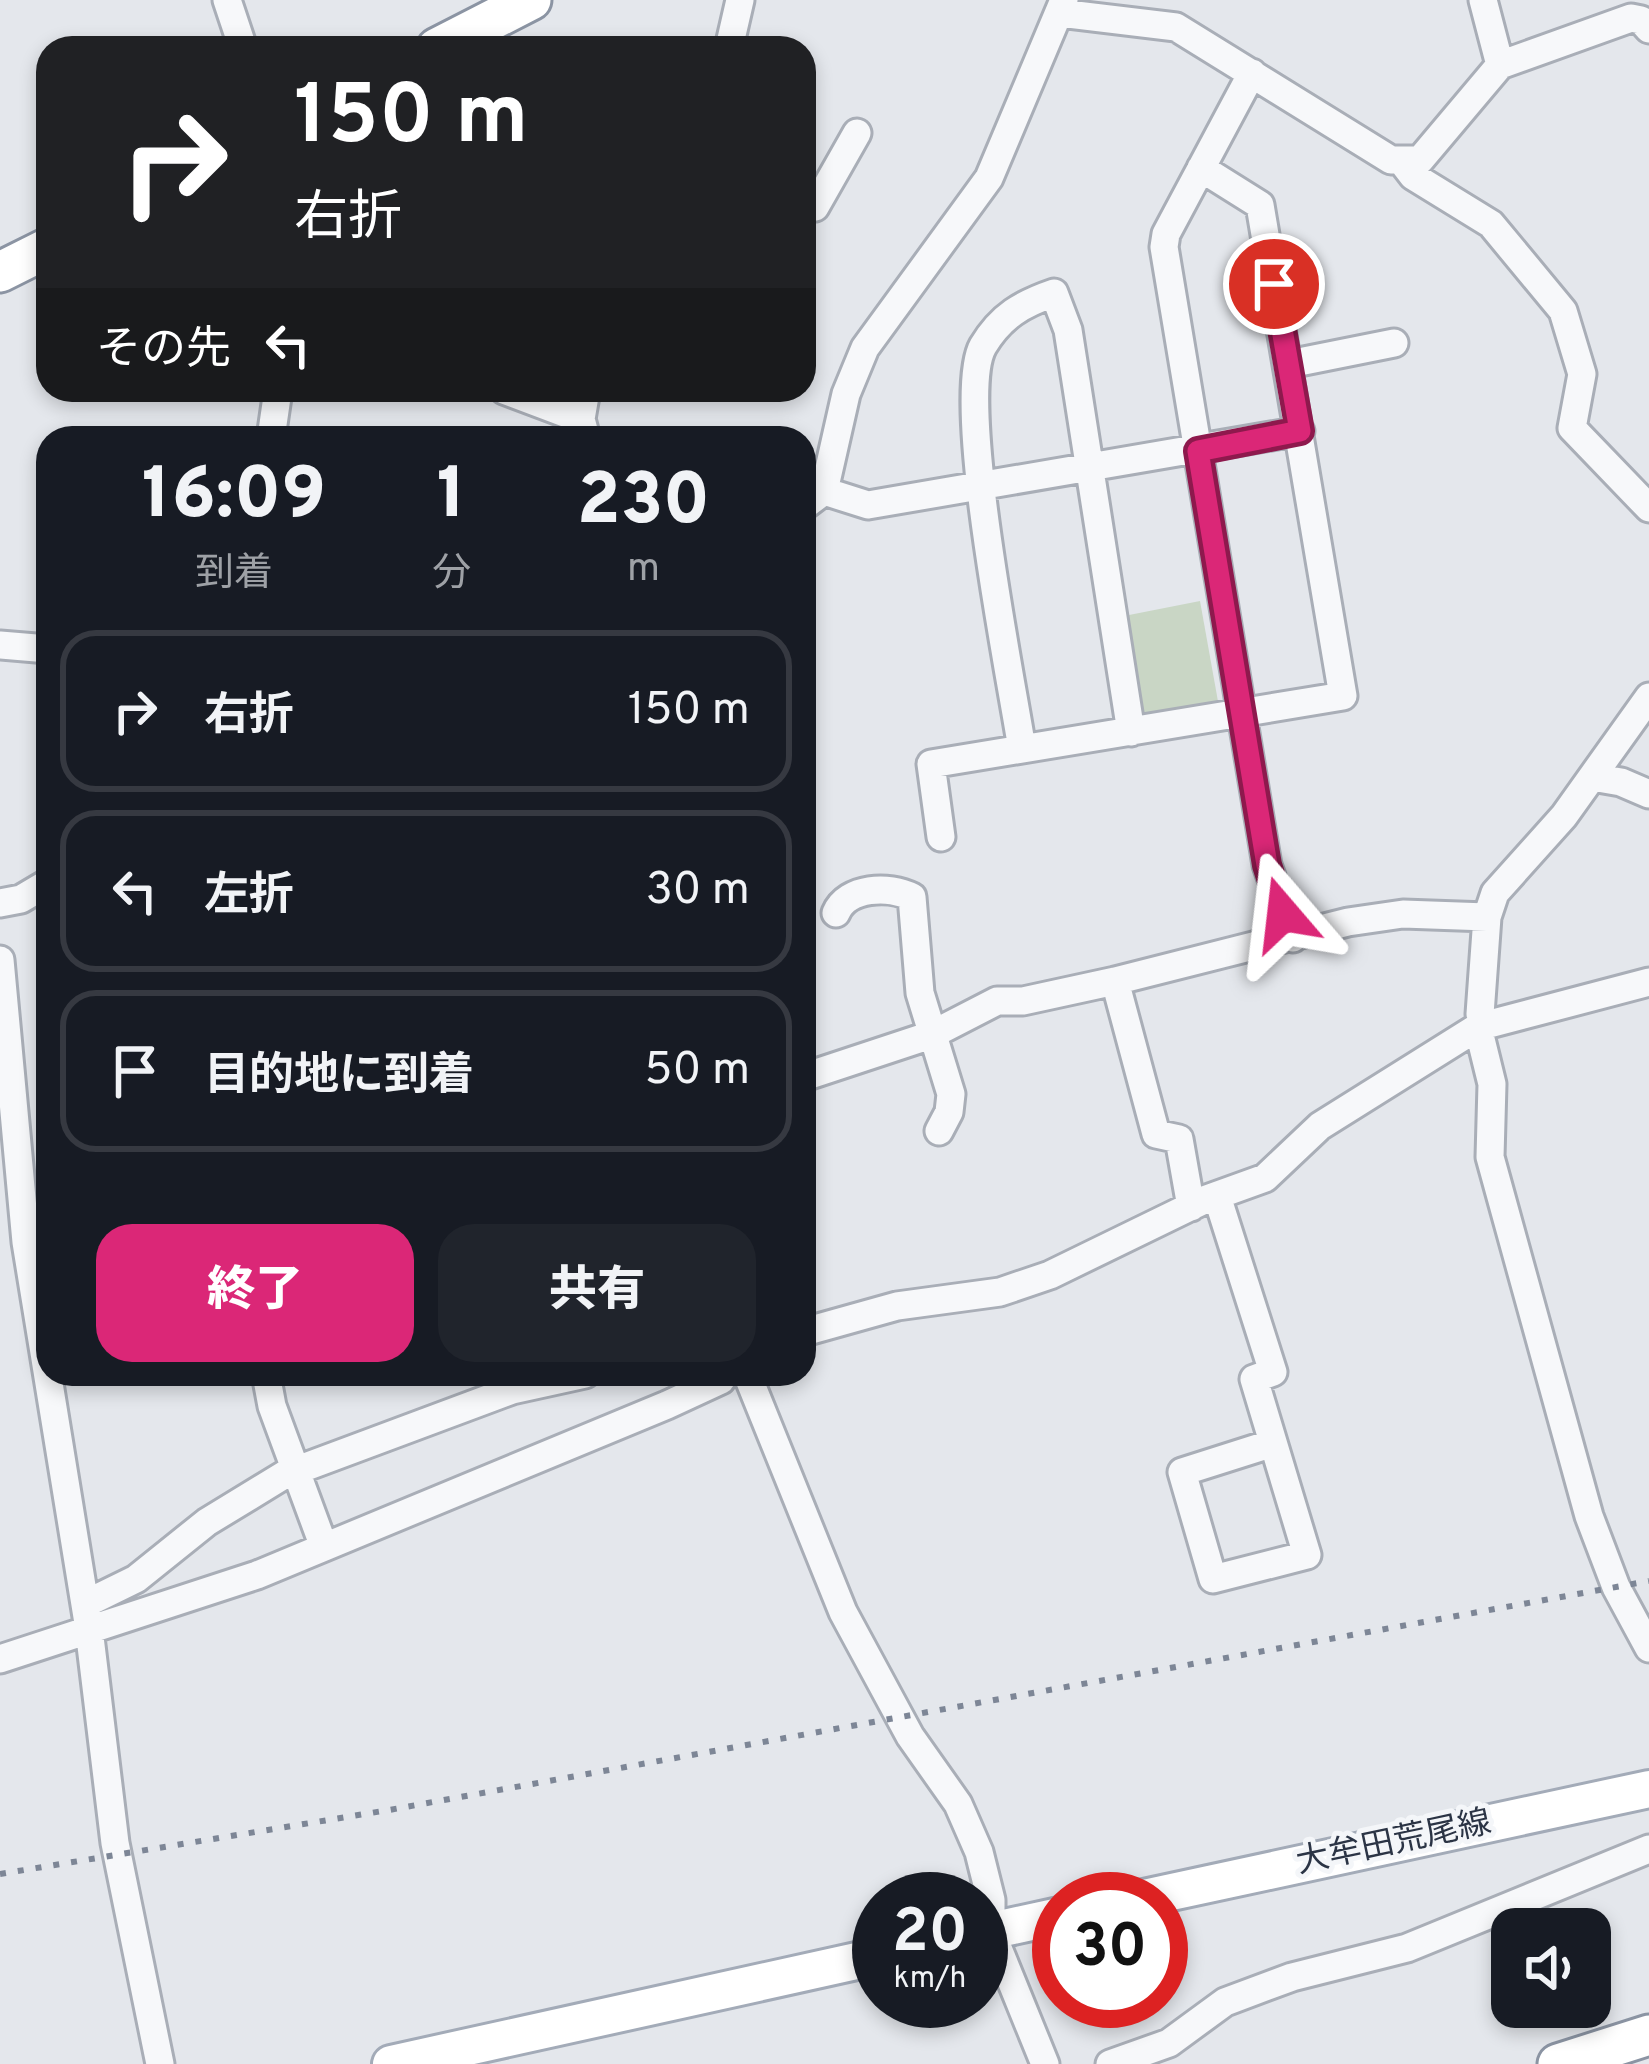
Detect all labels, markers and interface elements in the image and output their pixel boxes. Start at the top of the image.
text: 150 m [294,67,529,173]
icon: right [96,84,252,240]
text: 右折 [294,186,402,255]
pin [1223,233,1325,335]
icon: arrive [1241,251,1307,317]
icon: left [255,312,321,378]
text: その先 [96,323,231,380]
text: 16:09 [142,452,326,544]
text: 1 [437,452,466,544]
text: 230 [577,458,710,550]
text: m [627,546,660,595]
text: 到着 [195,551,273,600]
text: 分 [432,551,471,600]
icon: right [102,678,168,744]
text: 150 m [628,683,750,740]
text: 右折 [204,689,294,746]
position arrow [1220,851,1346,977]
icon: left [102,858,168,924]
text: 30 m [646,863,750,920]
text: 左折 [204,869,294,926]
icon: arrive [102,1038,168,1104]
text: 50 m [645,1043,750,1100]
text: 目的地に到着 [204,1049,474,1106]
button: 終了 [96,1224,414,1362]
button: 共有 [438,1224,756,1362]
street label: 大牟田荒尾線 [1293,1803,1495,1885]
speed limit sign: 30 [1032,1872,1188,2028]
text: 20 [892,1897,968,1973]
map controls [1491,1908,1611,2028]
button: sound [1491,1908,1611,2028]
text: km/h [894,1961,966,1998]

